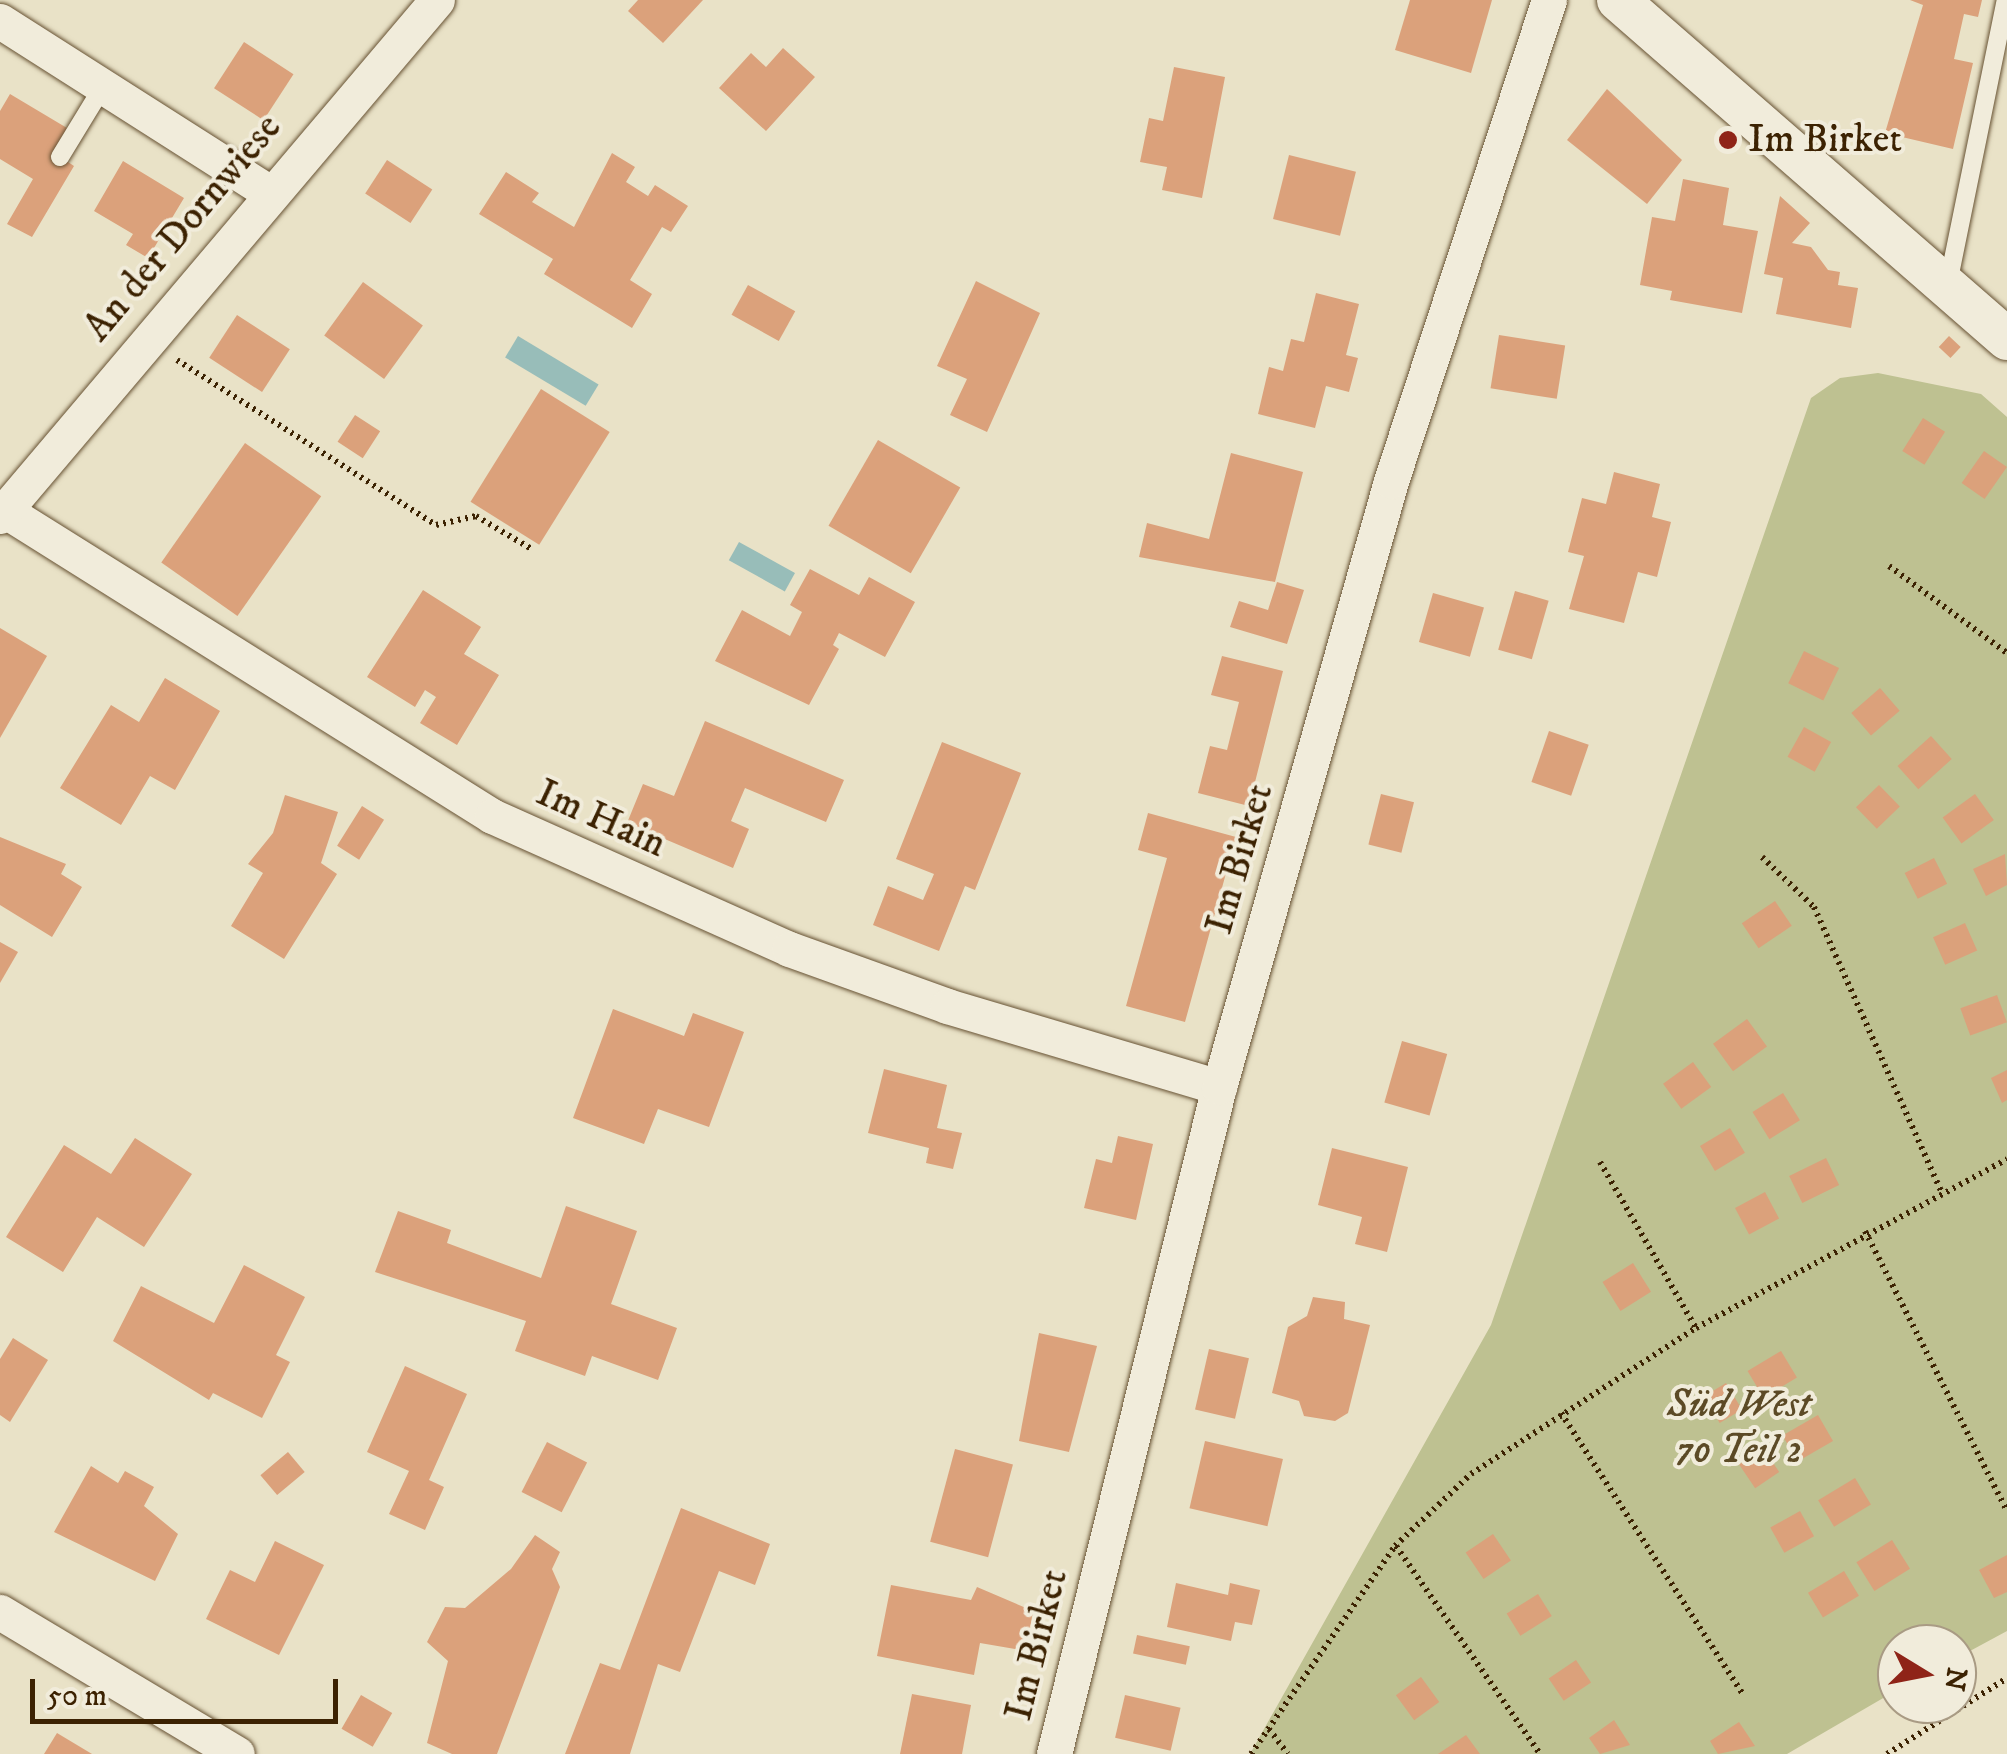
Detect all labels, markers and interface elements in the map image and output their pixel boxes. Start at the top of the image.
street label: An der Dornwiese [74,105,292,351]
place label: Im Birket [1748,116,1902,164]
marker: Im Birket [1717,129,1739,151]
street label: Im Hain [529,769,673,869]
street label: Im Birket [1196,778,1284,940]
park label: Süd West 70 Teil 2 [1667,1381,1811,1475]
street label: Im Birket [995,1564,1079,1726]
north arrow [1877,1624,1977,1724]
scale bar [35,1659,342,1721]
text: N [1936,1665,1974,1693]
text: 50 m [47,1678,107,1715]

